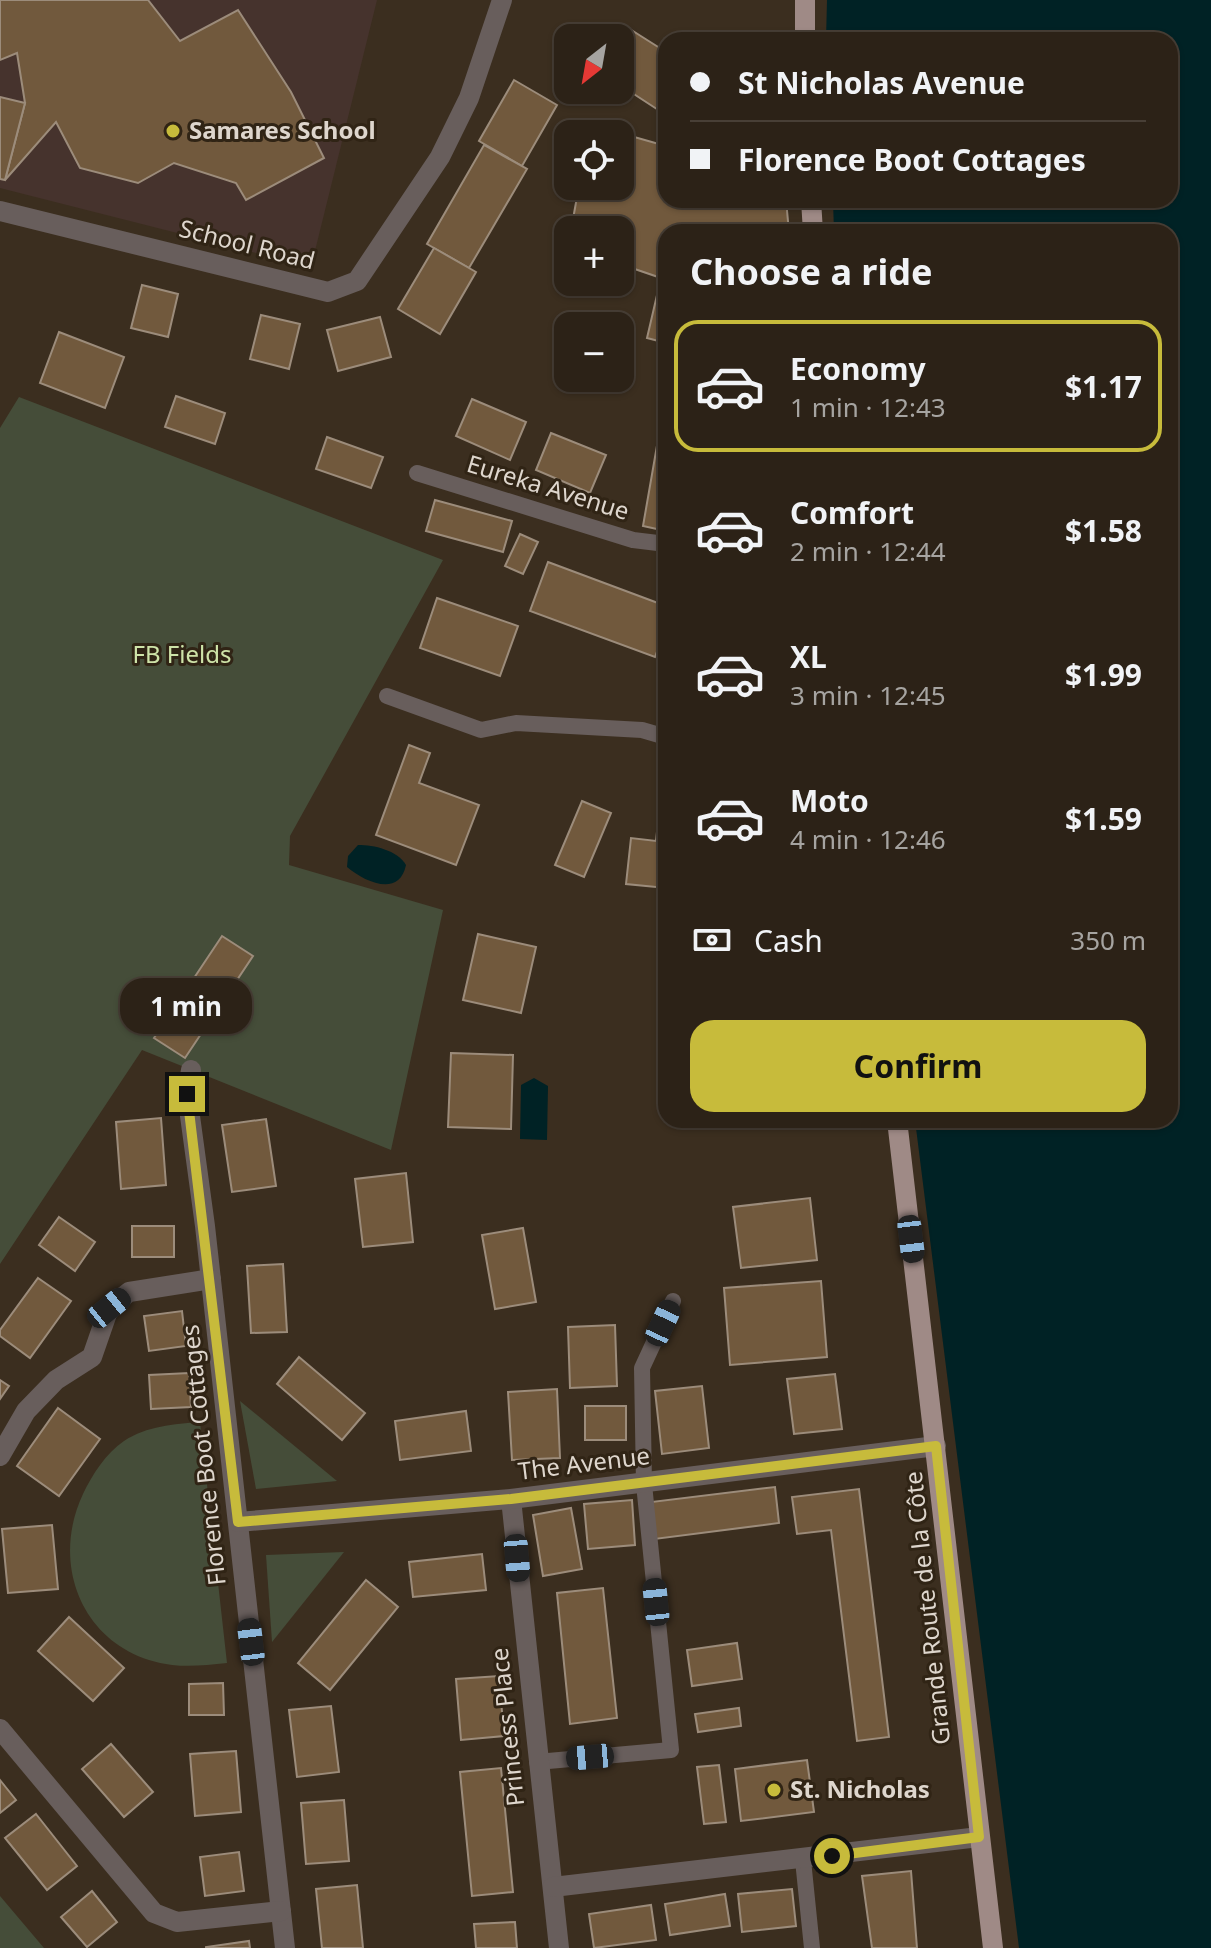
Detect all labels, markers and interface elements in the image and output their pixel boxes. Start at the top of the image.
north arrow [554,24,634,104]
map controls [554,24,634,392]
text: St Nicholas Avenue [738,62,1025,103]
place label: Samares School [189,113,376,146]
button: locate [554,120,634,200]
marker: Samares School [164,122,182,140]
text: Florence Boot Cottages [738,139,1086,180]
street label: School Road [176,211,319,276]
button: + [554,216,634,296]
text: Choose a ride [690,247,932,296]
button: − [554,312,634,392]
text: Economy [790,348,926,389]
icon: car [694,350,766,422]
text: $1.17 [1065,366,1142,407]
text: 1 min · 12:43 [790,389,946,425]
street label: Eureka Avenue [463,446,634,527]
text: Comfort [790,492,914,533]
icon: car [694,494,766,566]
text: $1.58 [1065,510,1142,551]
text: 2 min · 12:44 [790,533,946,569]
text: XL [790,636,827,677]
park label: FB Fields [133,637,231,670]
icon: car [694,638,766,710]
text: $1.99 [1065,654,1142,695]
text: 3 min · 12:45 [790,677,946,713]
text: Moto [790,780,869,821]
icon: car [694,782,766,854]
text: $1.59 [1065,798,1142,839]
text: 4 min · 12:46 [790,821,946,857]
icon: cash [690,918,734,962]
text: Cash [754,920,823,961]
text: 350 m [1070,922,1146,958]
callout: 1 min [121,978,253,1034]
text: 1 min [150,988,222,1024]
button: Confirm [690,1020,1146,1112]
route end [169,1076,205,1112]
car [896,1214,926,1264]
car [83,1284,135,1332]
car [642,1296,684,1350]
street label: Florence Boot Cottages [172,1323,233,1587]
street label: The Avenue [516,1438,651,1487]
street label: Grande Route de la Côte [896,1470,957,1747]
car [503,1533,531,1583]
car [642,1577,670,1627]
car [236,1617,266,1667]
street label: Princess Place [482,1646,531,1808]
car [565,1743,615,1771]
place label: St. Nicholas [790,1772,930,1805]
marker: St. Nicholas [765,1781,783,1799]
route start [814,1838,850,1874]

